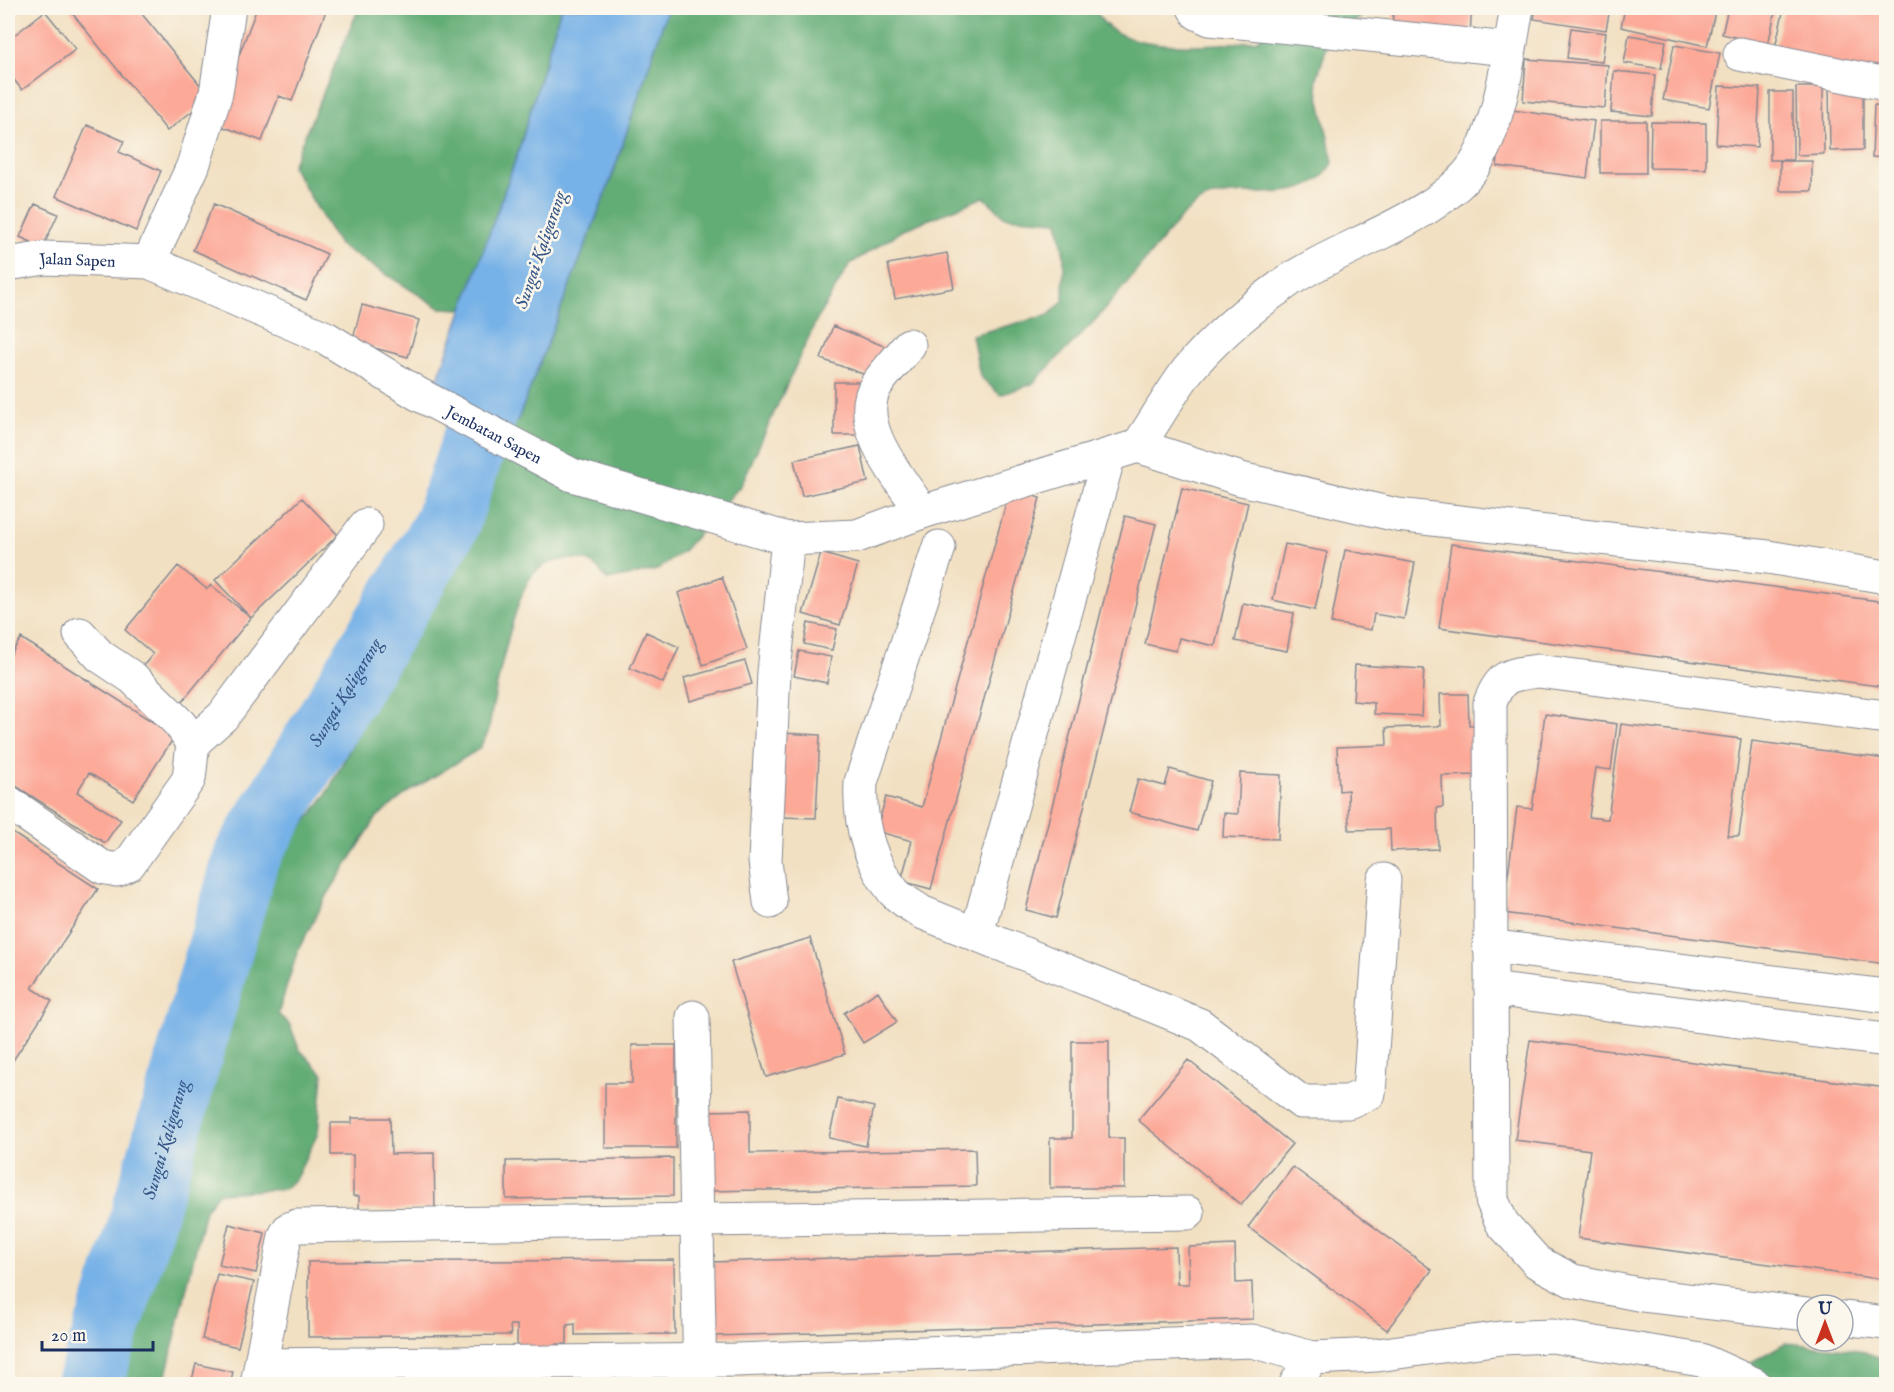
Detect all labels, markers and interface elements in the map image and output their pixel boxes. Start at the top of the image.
water label: Sungai Kaligarang [511,188,573,312]
street label: Jalan Sapen [36,250,116,273]
street label: Jembatan Sapen [440,402,545,469]
water label: Sungai Kaligarang [305,634,389,752]
water label: Sungai Kaligarang [139,1077,195,1202]
north arrow [1795,1293,1855,1353]
text: U [1817,1300,1832,1320]
scale bar [42,1314,153,1352]
text: 20 m [51,1325,86,1348]

